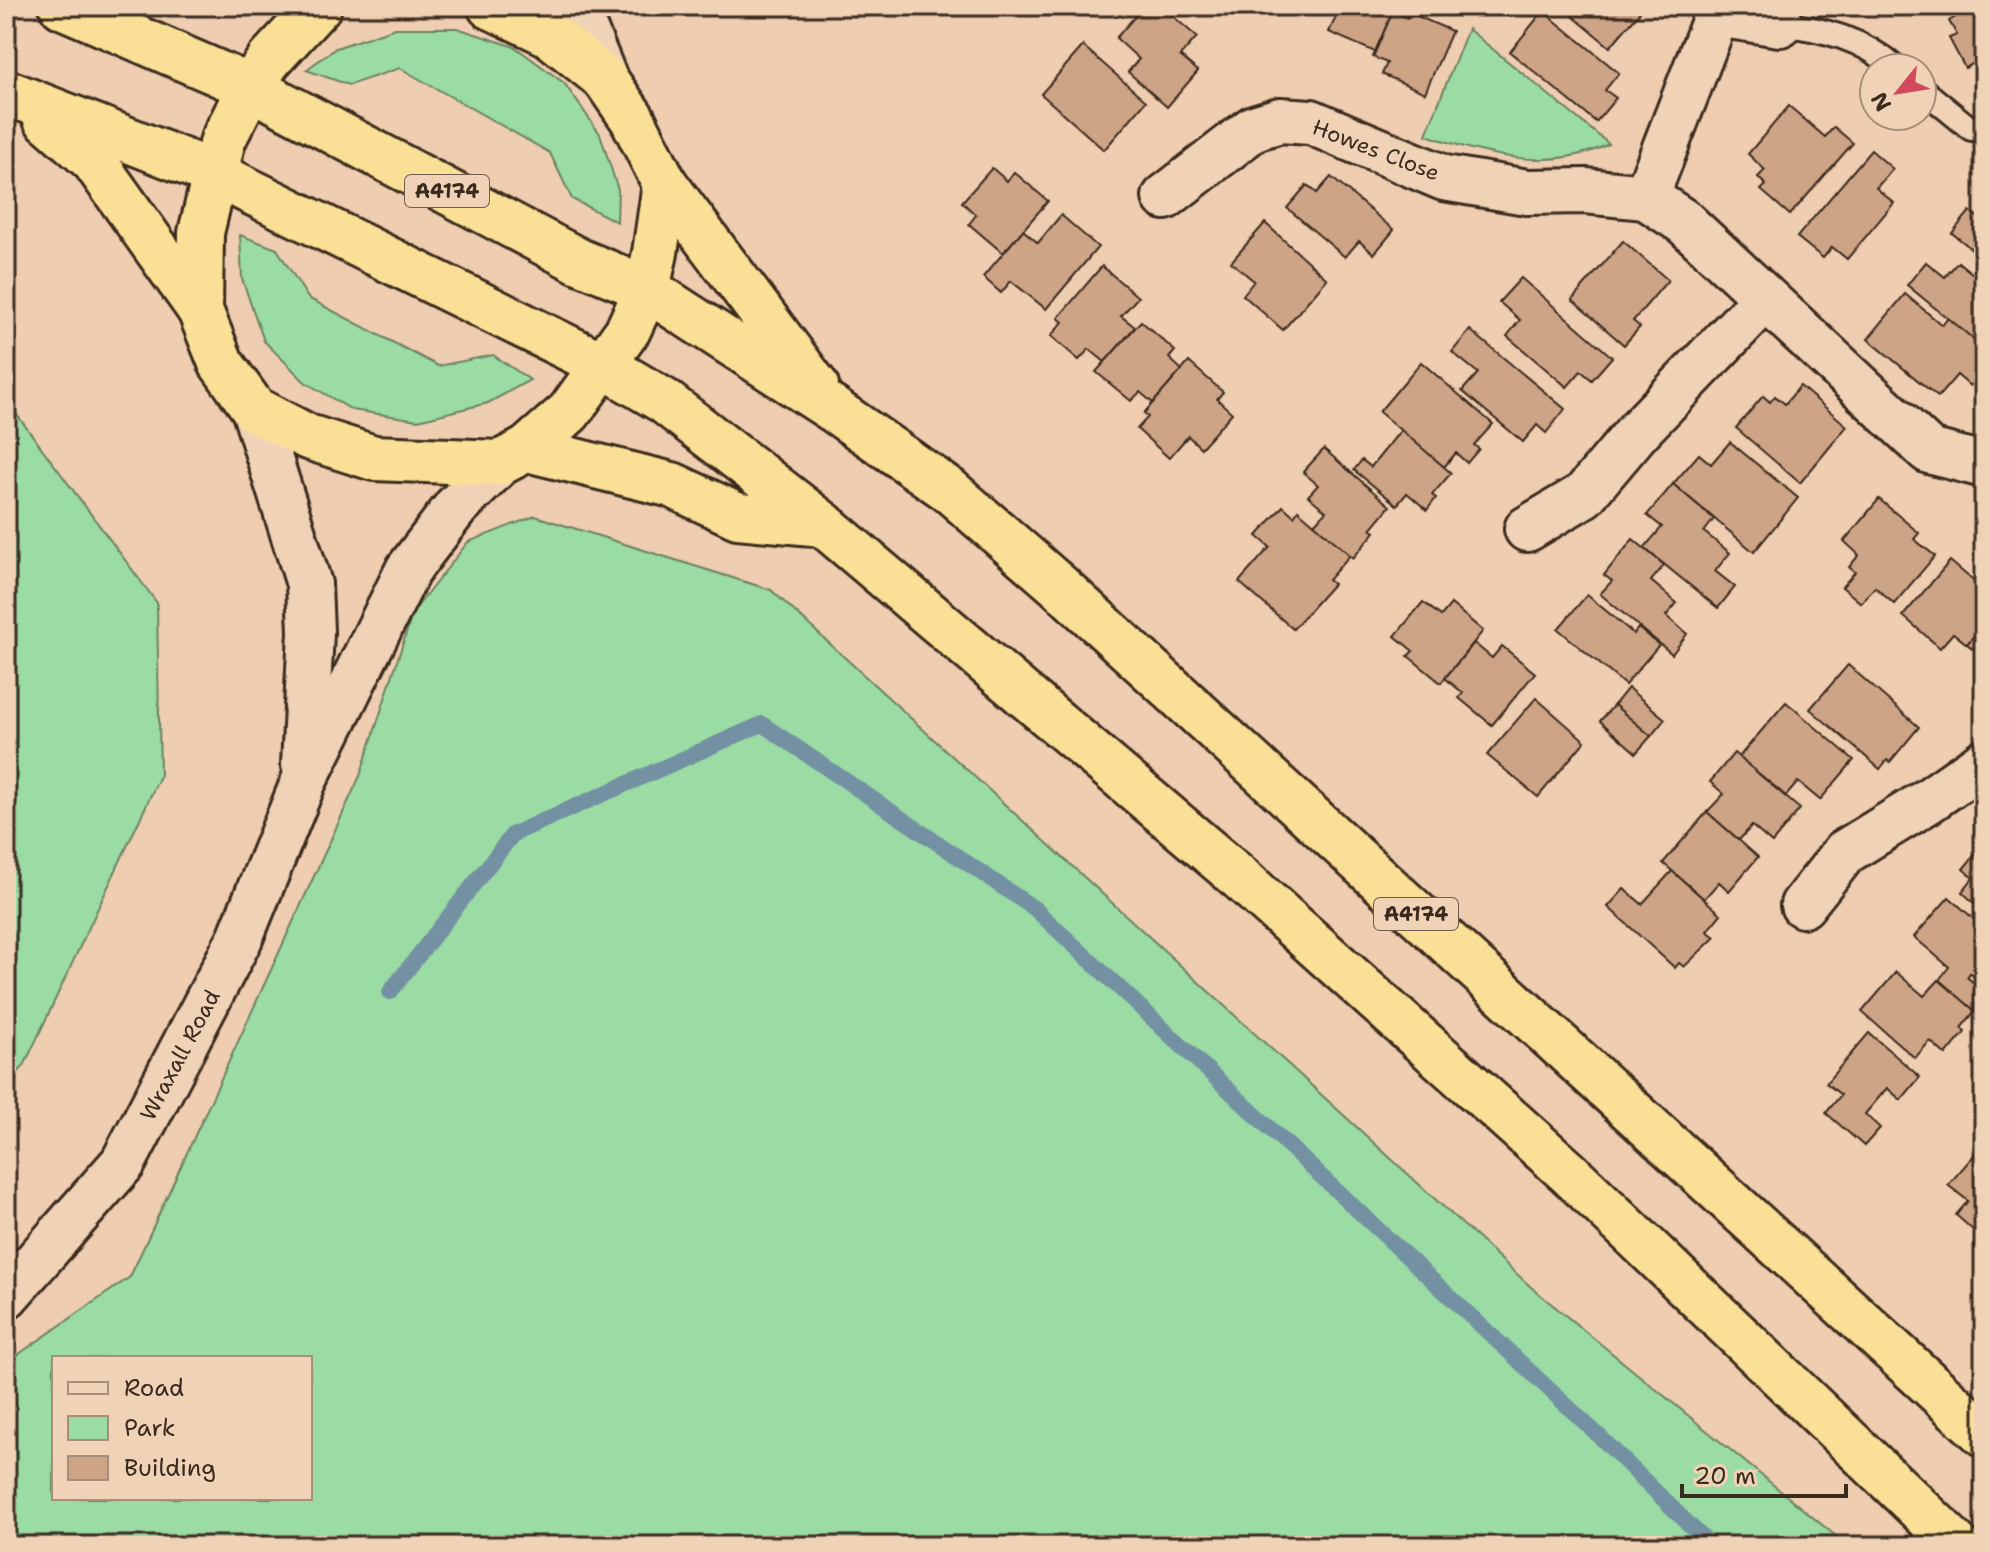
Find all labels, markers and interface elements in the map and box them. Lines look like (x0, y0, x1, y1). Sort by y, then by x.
north arrow (1858, 52, 1938, 132)
text: N (1864, 87, 1898, 117)
street label: Howes Close (1308, 112, 1444, 188)
road number: A4174 (405, 175, 489, 207)
road number: A4174 (1374, 898, 1458, 930)
street label: Wraxall Road (133, 985, 227, 1125)
legend (52, 1356, 312, 1500)
text: Road (124, 1372, 184, 1404)
text: Park (124, 1412, 176, 1444)
scale bar (1682, 1448, 1846, 1498)
text: Building (124, 1452, 216, 1484)
text: 20 m (1694, 1460, 1756, 1492)

